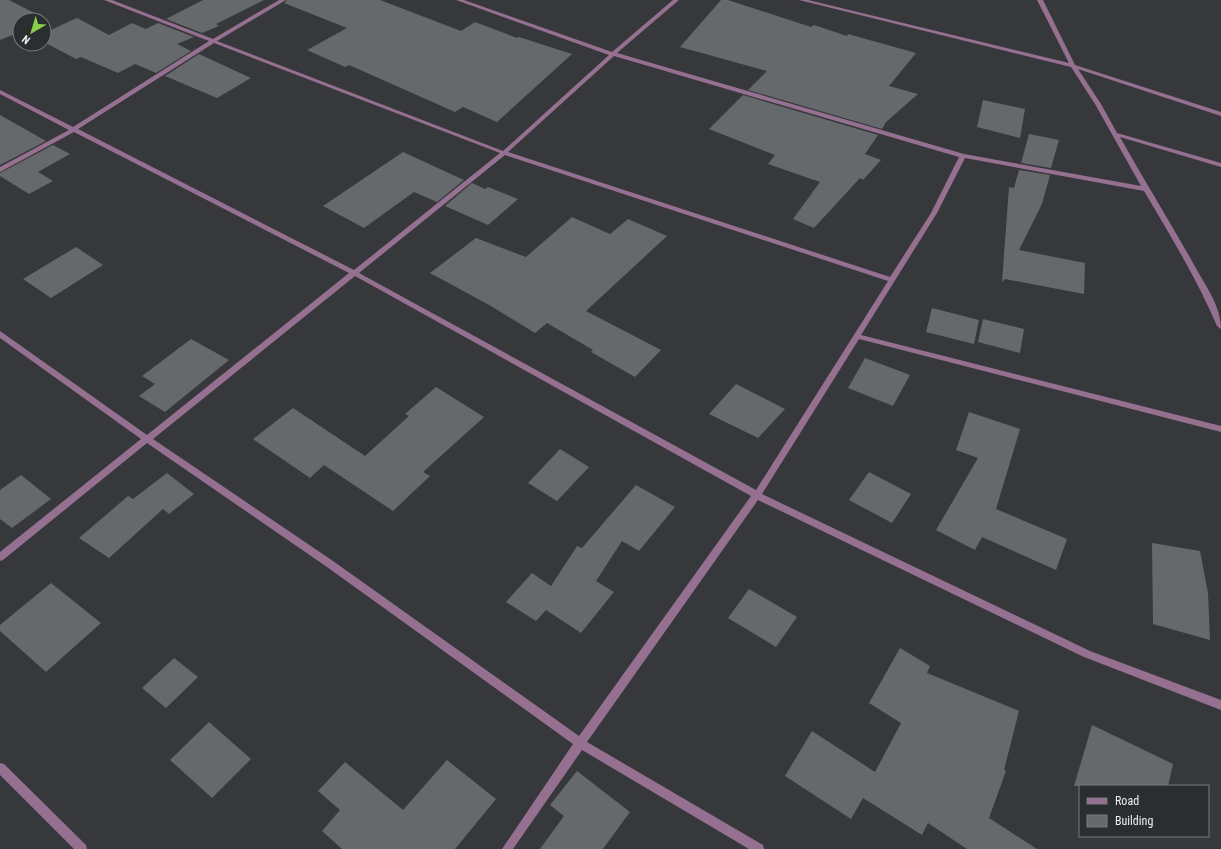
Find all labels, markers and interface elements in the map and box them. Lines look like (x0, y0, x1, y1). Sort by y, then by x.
north arrow (12, 12, 52, 52)
text: N (19, 32, 33, 47)
legend (1079, 785, 1209, 837)
text: Road (1115, 794, 1139, 808)
text: Building (1115, 814, 1153, 828)

